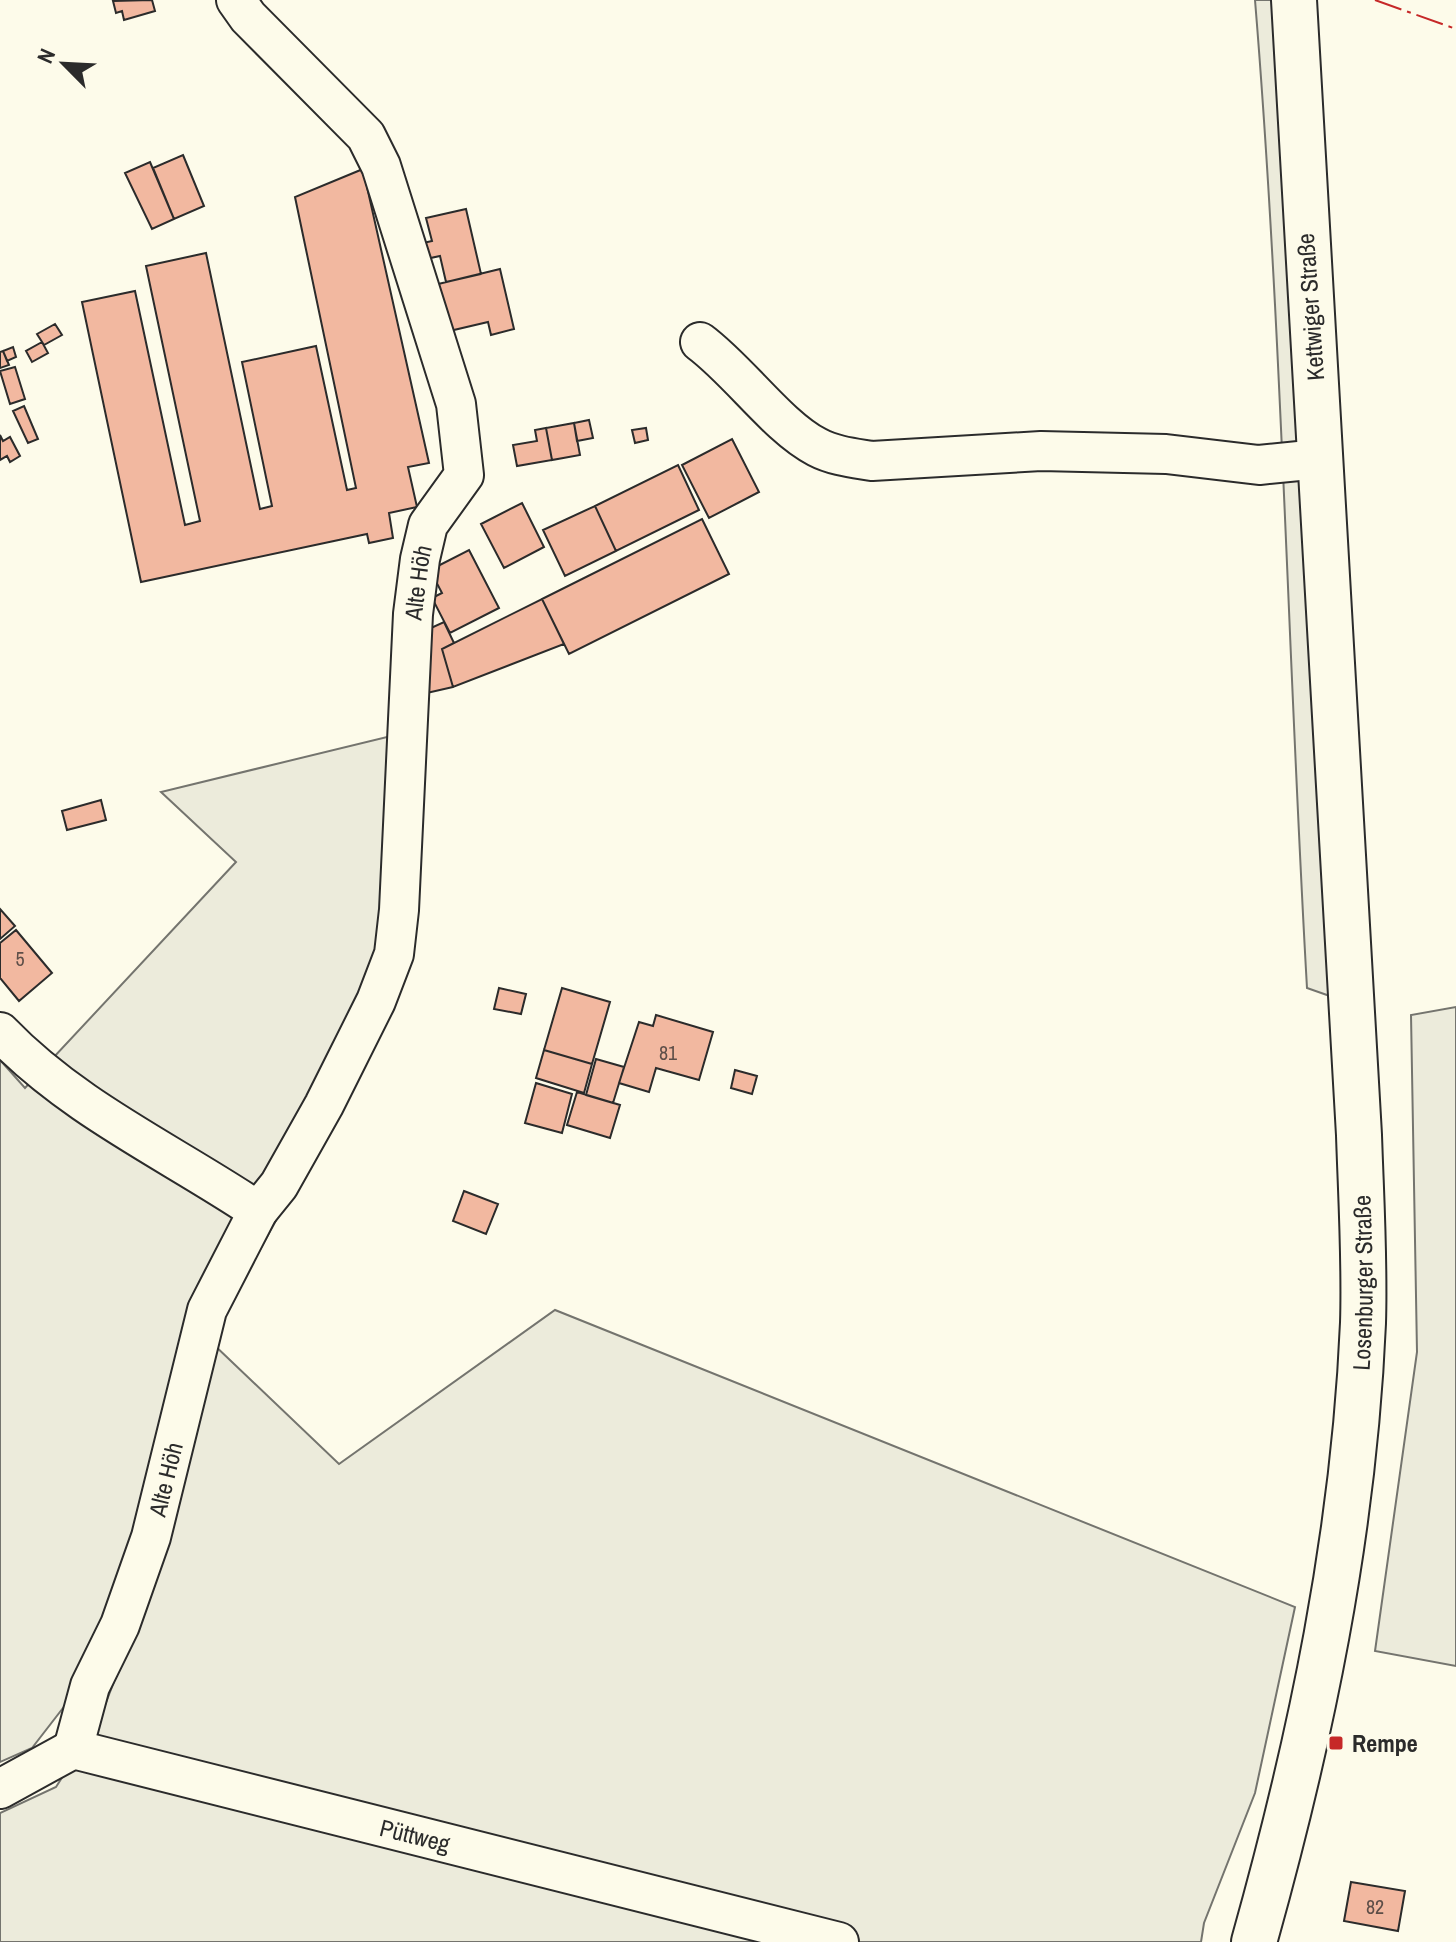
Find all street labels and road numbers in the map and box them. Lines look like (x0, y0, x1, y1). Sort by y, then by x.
street label: Kettwiger Straße (1289, 232, 1331, 382)
street label: Alte Höh (396, 542, 439, 623)
street label: Losenburger Straße (1344, 1195, 1380, 1371)
street label: Alte Höh (140, 1439, 190, 1521)
street label: Püttweg (377, 1811, 454, 1859)

